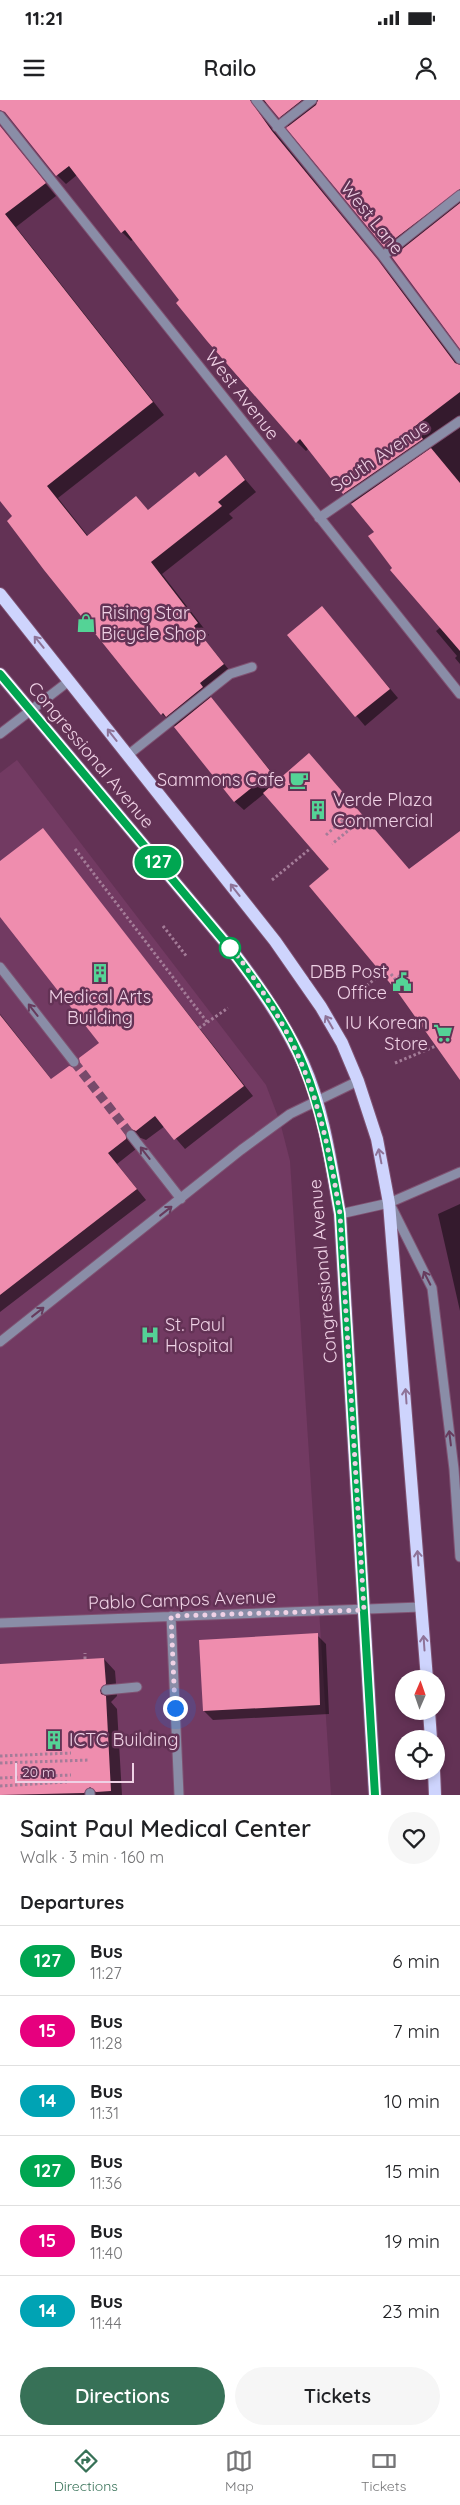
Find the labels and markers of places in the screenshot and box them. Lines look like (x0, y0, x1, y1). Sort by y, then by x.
place label: Rising Star Bicycle Shop (101, 601, 207, 645)
shop icon: Rising Star Bicycle Shop (75, 612, 97, 634)
place label: Sammons Cafe (157, 768, 284, 791)
cafe icon: Sammons Cafe (288, 769, 310, 791)
place label: Verde Plaza Commercial (333, 788, 433, 832)
building icon: Verde Plaza Commercial (307, 799, 329, 821)
unlabelled marker (219, 937, 241, 959)
place label: DBB Post Office (310, 960, 387, 1004)
building icon: Medical Arts Building (89, 962, 111, 984)
public building icon: DBB Post Office (391, 971, 413, 993)
place label: Medical Arts Building (49, 985, 151, 1029)
place label: IU Korean Store (345, 1011, 428, 1055)
supermarket icon: IU Korean Store (432, 1022, 454, 1044)
place label: St. Paul Hospital (165, 1313, 233, 1357)
hospital icon: St. Paul Hospital (139, 1324, 161, 1346)
place label: ICTC Building (69, 1728, 179, 1751)
building icon: ICTC Building (43, 1729, 65, 1751)

